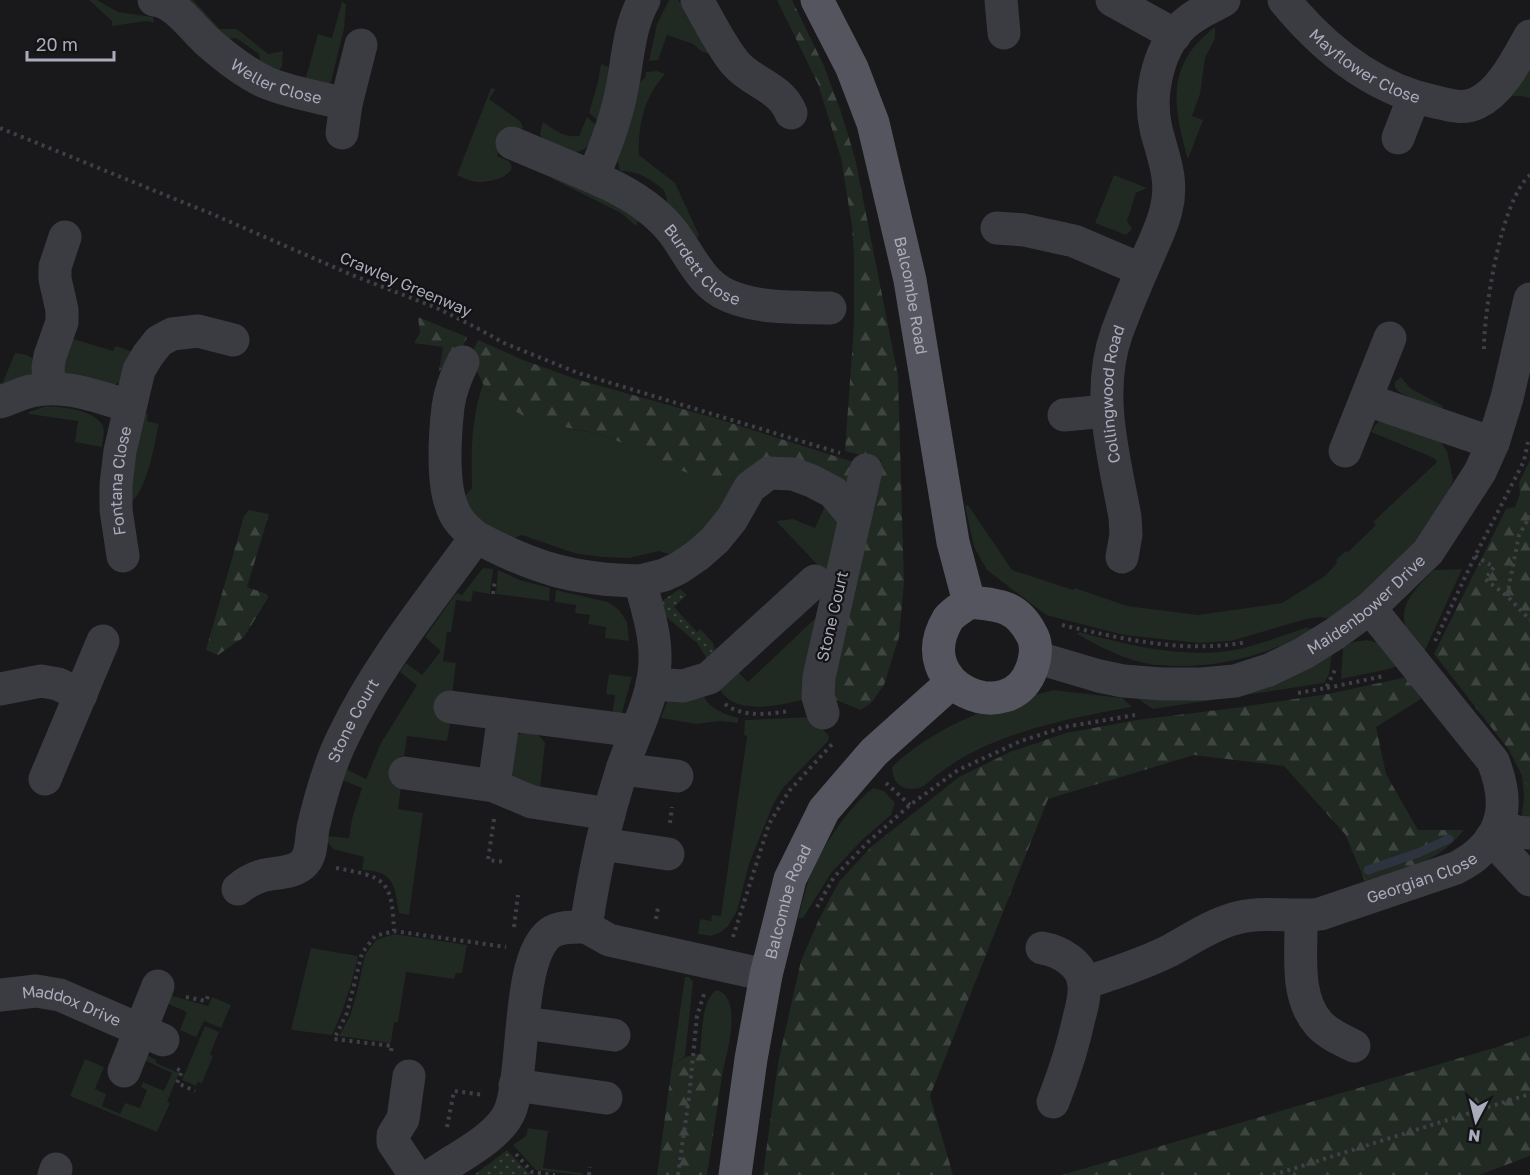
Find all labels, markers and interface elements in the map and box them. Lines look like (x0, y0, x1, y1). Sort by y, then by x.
scale bar (27, 24, 114, 62)
street label: Mayflower Close (1305, 24, 1423, 107)
text: 20 m (36, 33, 78, 55)
street label: Weller Close (227, 54, 324, 108)
street label: Burdett Close (660, 220, 743, 309)
street label: Balcombe Road (890, 234, 932, 356)
street label: Crawley Greenway (337, 247, 475, 321)
street label: Collingwood Road (1097, 322, 1129, 465)
street label: Fontana Close (106, 424, 136, 537)
street label: Maidenbower Drive (1303, 550, 1429, 659)
street label: Stone Court (812, 569, 852, 663)
street label: Stone Court (323, 675, 383, 765)
street label: Balcombe Road (760, 841, 816, 961)
street label: Georgian Close (1364, 848, 1481, 908)
street label: Maddox Drive (21, 981, 124, 1030)
north arrow (1446, 1091, 1506, 1151)
text: N (1467, 1125, 1481, 1147)

